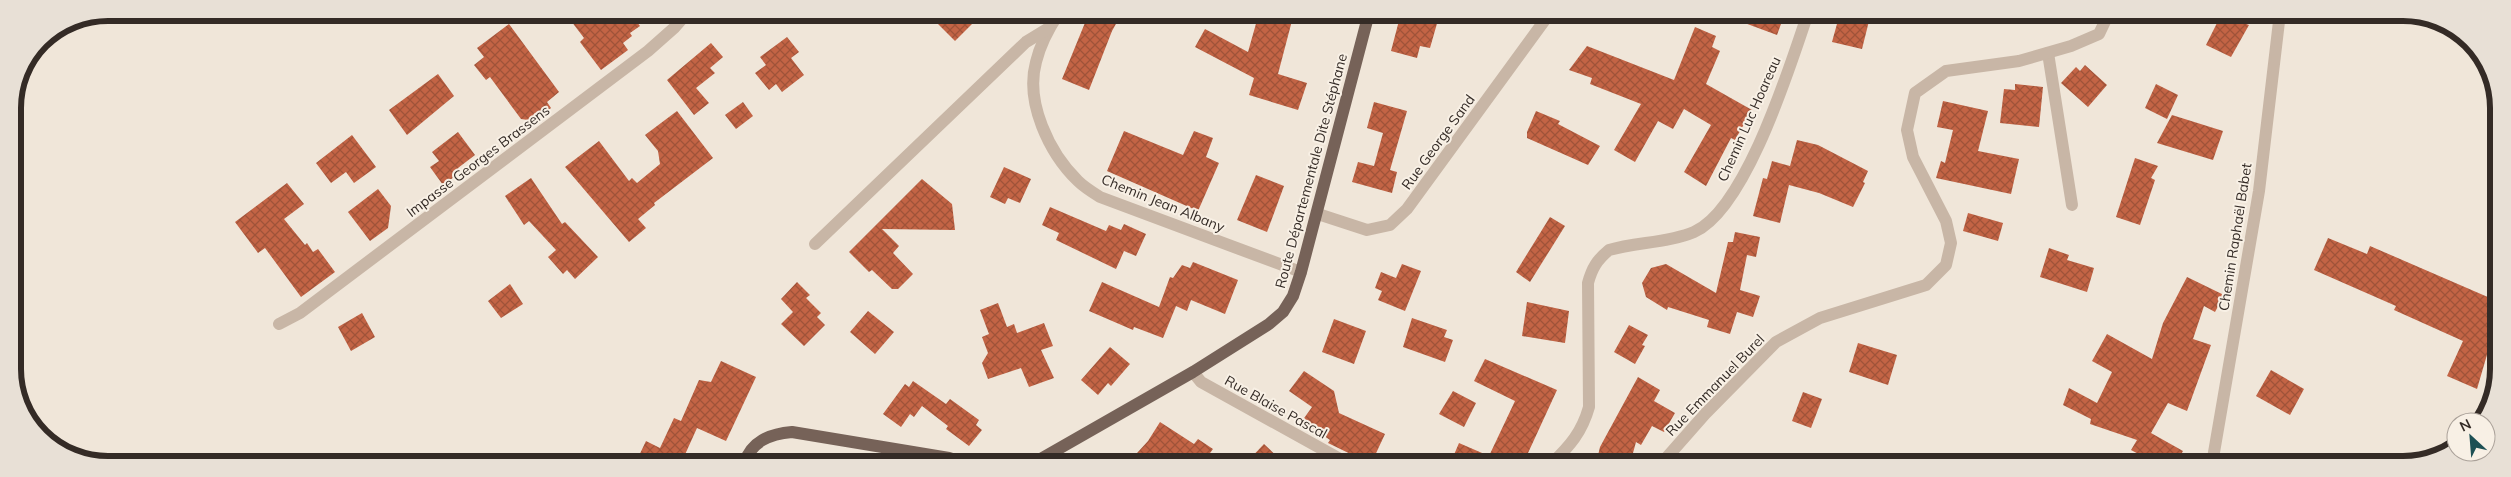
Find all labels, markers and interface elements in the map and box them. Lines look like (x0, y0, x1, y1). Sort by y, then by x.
street label: Route Départementale Dite Stéphane (1271, 52, 1351, 290)
street label: Chemin Luc Hoareau (1713, 54, 1785, 184)
street label: Rue George Sand (1397, 91, 1479, 193)
street label: Impasse Georges Brassens (403, 101, 553, 221)
street label: Chemin Raphaël Babet (2214, 162, 2256, 312)
street label: Chemin Jean Albany (1099, 170, 1228, 236)
street label: Rue Emmanuel Burel (1662, 330, 1768, 440)
street label: Rue Blaise Pascal (1222, 371, 1330, 443)
north arrow (2446, 412, 2496, 462)
text: N (2457, 415, 2474, 436)

